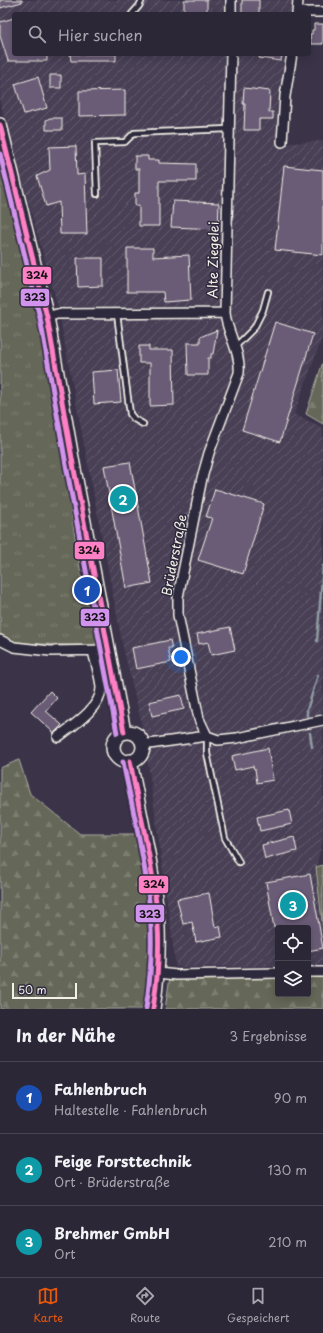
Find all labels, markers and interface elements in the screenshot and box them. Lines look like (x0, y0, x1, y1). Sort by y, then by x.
search box (12, 12, 311, 56)
icon: search (26, 23, 48, 45)
text: Hier suchen (58, 23, 143, 46)
street label: Alte Ziegelei (202, 221, 223, 299)
line badge: 324 (22, 266, 52, 285)
text: 324 (26, 266, 48, 283)
line badge: 323 (20, 288, 50, 307)
text: 323 (24, 288, 47, 305)
pin: 2 (110, 484, 136, 514)
street label: Brüderstraße (156, 513, 191, 597)
line badge: 324 (74, 541, 105, 560)
text: 324 (78, 541, 100, 558)
pin: 1 (74, 575, 100, 605)
line badge: 323 (80, 608, 110, 627)
text: 323 (84, 608, 107, 625)
your location (171, 647, 191, 667)
line badge: 324 (138, 875, 169, 894)
text: 324 (143, 875, 165, 892)
pin: 3 (280, 890, 306, 920)
line badge: 323 (135, 904, 165, 923)
text: 323 (139, 905, 162, 922)
map controls (275, 925, 311, 997)
button: locate (275, 925, 311, 961)
button: layers (275, 961, 311, 997)
scale bar (12, 981, 77, 1000)
text: 50 m (18, 981, 47, 998)
text: In der Nähe (16, 1022, 115, 1048)
text: 3 Ergebnisse (230, 1026, 307, 1045)
text: Fahlenbruch (54, 1077, 147, 1100)
text: 1 (26, 1088, 32, 1107)
text: 90 m (274, 1088, 307, 1107)
text: Haltestelle · Fahlenbruch (54, 1100, 207, 1119)
text: Feige Forsttechnik (54, 1149, 192, 1172)
text: 2 (24, 1160, 34, 1179)
text: 130 m (268, 1160, 307, 1179)
text: Ort · Brüderstraße (54, 1172, 170, 1191)
text: Brehmer GmbH (54, 1221, 170, 1244)
text: 3 (25, 1232, 33, 1251)
text: 210 m (268, 1232, 307, 1251)
text: Ort (54, 1244, 76, 1263)
tab: Karte (33, 1285, 63, 1326)
tab: Route (130, 1285, 160, 1326)
tab: Gespeichert (227, 1285, 290, 1326)

